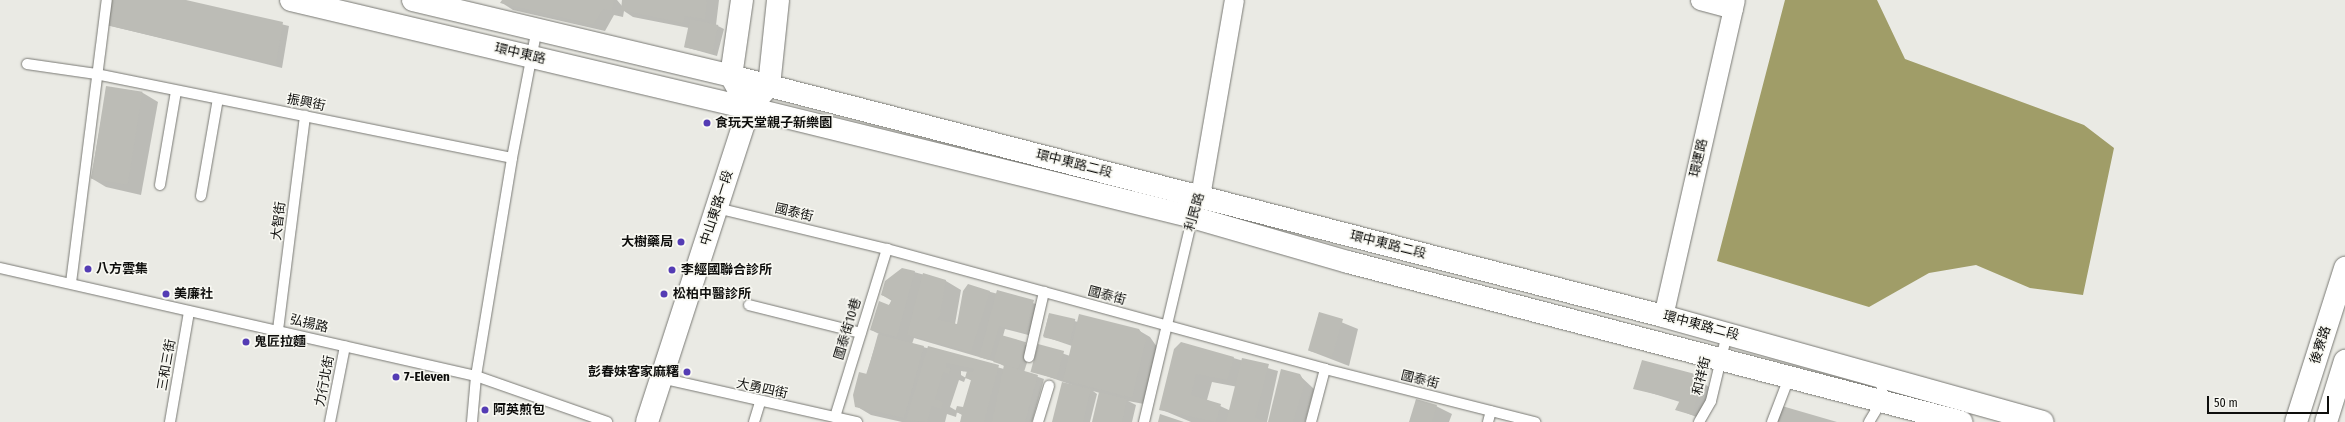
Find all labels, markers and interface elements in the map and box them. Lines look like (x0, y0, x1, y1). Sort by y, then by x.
street label: 環中東路 (493, 41, 547, 67)
street label: 振興街 (285, 92, 327, 114)
place label: 食玩天堂親子新樂園 (715, 115, 832, 131)
marker: 食玩天堂親子新樂園 (702, 118, 712, 128)
street label: 環運路 (1687, 137, 1711, 179)
street label: 環中東路二段 (1034, 147, 1114, 181)
street label: 中山東路一段 (698, 168, 736, 248)
street label: 利民路 (1182, 191, 1208, 233)
street label: 大智街 (269, 201, 289, 241)
street label: 國泰街 (773, 201, 815, 225)
street label: 環中東路二段 (1348, 228, 1428, 262)
place label: 大樹藥局 (621, 234, 673, 250)
marker: 大樹藥局 (676, 237, 686, 247)
place label: 八方雲集 (96, 261, 148, 277)
place label: 李經國聯合診所 (681, 262, 772, 278)
marker: 八方雲集 (83, 264, 93, 274)
marker: 李經國聯合診所 (666, 264, 678, 276)
street label: 國泰街 (1086, 283, 1128, 309)
place label: 美廉社 (174, 286, 213, 302)
place label: 松柏中醫診所 (673, 286, 751, 302)
marker: 松柏中醫診所 (658, 288, 670, 300)
marker: 美廉社 (161, 289, 171, 299)
street label: 國泰街10巷 (831, 296, 865, 362)
street label: 環中東路二段 (1661, 308, 1741, 344)
street label: 弘揚路 (288, 312, 330, 336)
street label: 後寮路 (2308, 324, 2334, 366)
place label: 鬼匠拉麵 (254, 334, 306, 350)
marker: 鬼匠拉麵 (241, 337, 251, 347)
street label: 三和三街 (155, 338, 179, 392)
street label: 力行北街 (312, 354, 338, 408)
street label: 和祥街 (1690, 355, 1714, 397)
place label: 彭春妹客家麻糬 (588, 364, 679, 380)
marker: 彭春妹客家麻糬 (682, 367, 692, 377)
street label: 國泰街 (1399, 368, 1441, 392)
place label: 7-Eleven (404, 369, 450, 385)
marker: 7-Eleven (391, 372, 401, 382)
street label: 大勇四街 (735, 376, 789, 402)
scale bar (2209, 388, 2331, 414)
text: 50 m (2214, 396, 2238, 410)
place label: 阿英煎包 (493, 402, 545, 418)
marker: 阿英煎包 (480, 405, 490, 415)

